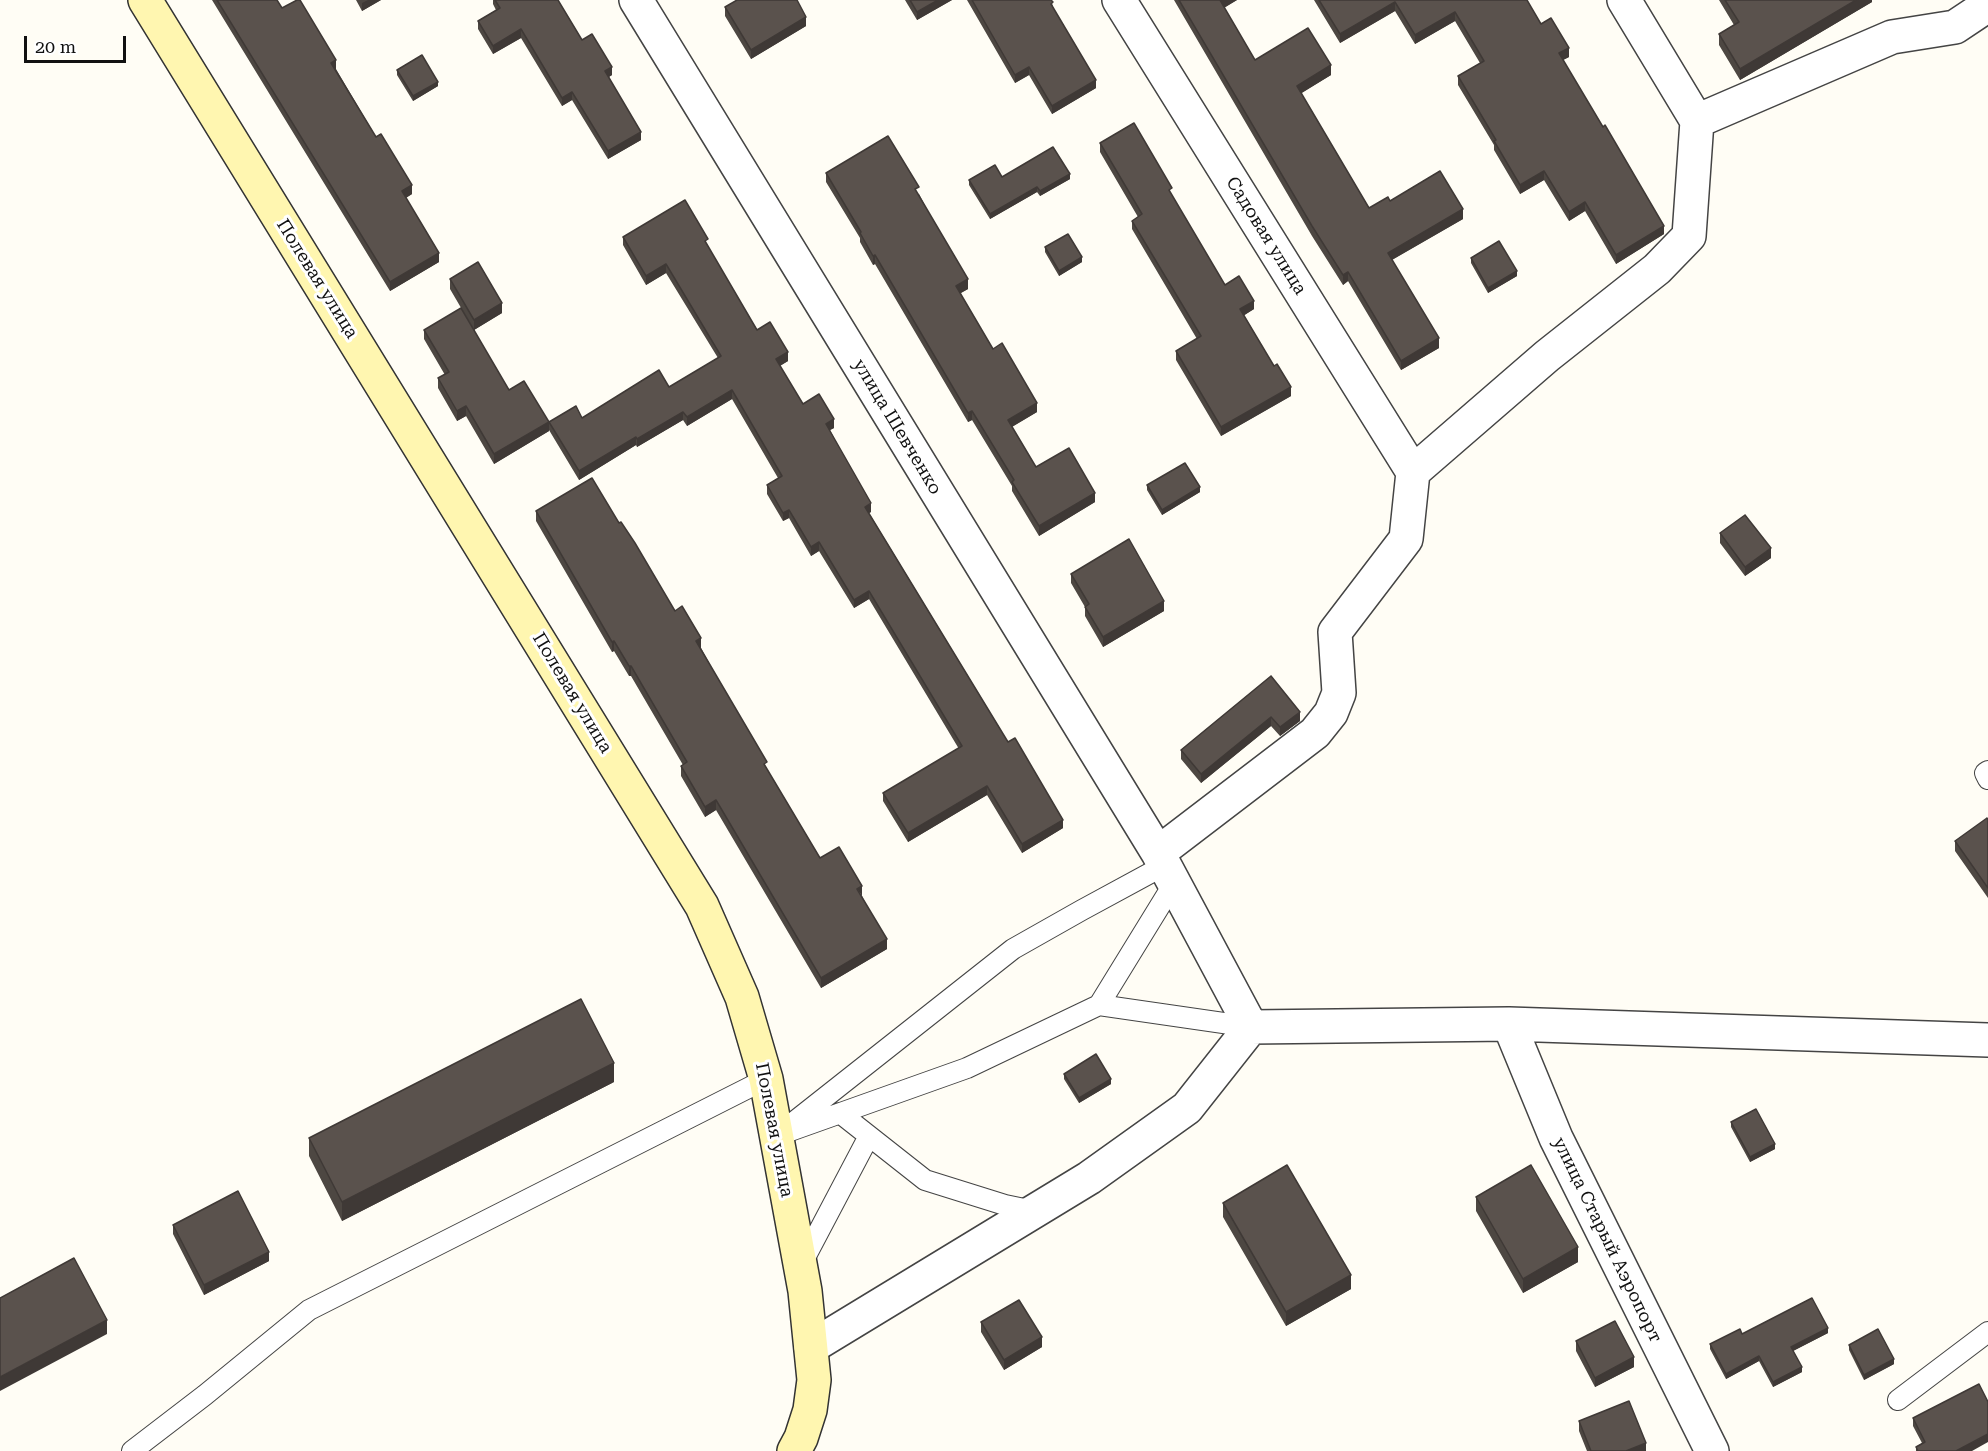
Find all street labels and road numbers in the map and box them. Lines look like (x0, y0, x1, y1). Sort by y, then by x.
street label: Садовая улица (1221, 173, 1311, 299)
street label: Полевая улица (272, 215, 362, 343)
street label: улица Шевченко (848, 355, 946, 499)
street label: Полевая улица (528, 629, 616, 757)
street label: Полевая улица (750, 1061, 798, 1199)
street label: улица Старый Аэропорт (1548, 1134, 1666, 1346)

